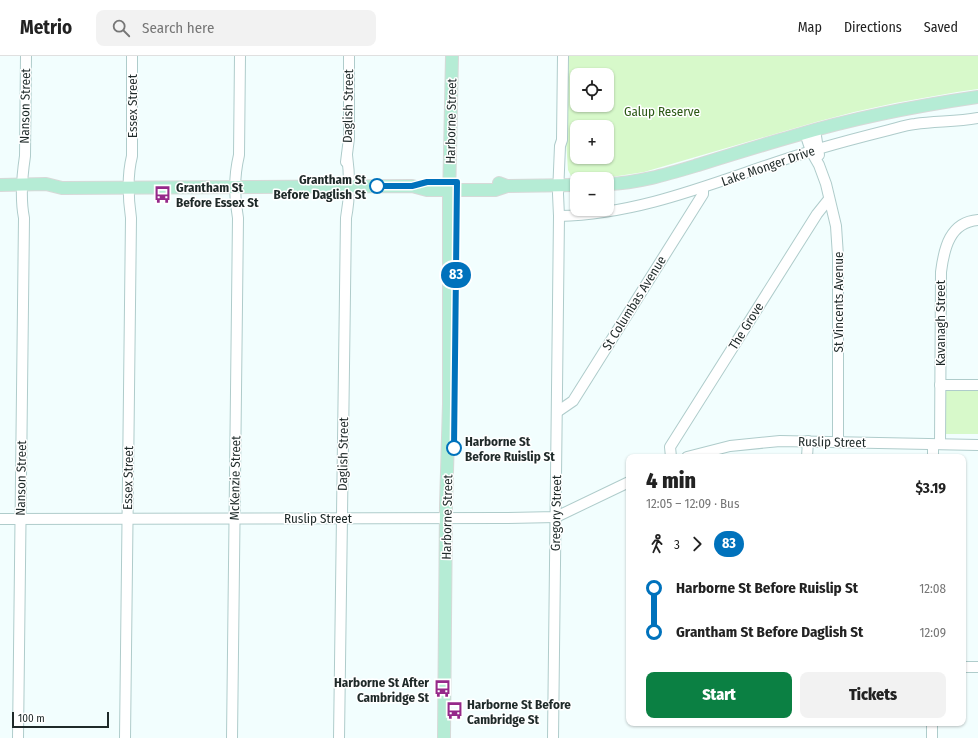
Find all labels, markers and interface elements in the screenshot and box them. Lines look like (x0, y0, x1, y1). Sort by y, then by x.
search box (96, 10, 376, 46)
text: Metrio (20, 16, 72, 39)
icon: search (110, 17, 132, 39)
text: Search here (142, 19, 214, 37)
text: Map (798, 19, 822, 36)
text: Directions (844, 19, 902, 36)
text: Saved (924, 19, 958, 36)
street label: Nanson Street (17, 67, 33, 144)
street label: Daglish Street (340, 68, 356, 143)
map controls (570, 68, 614, 216)
button: locate (570, 68, 614, 112)
street label: Essex Street (125, 73, 140, 138)
street label: Harborne Street (443, 77, 459, 164)
park label: Galup Reserve (624, 104, 700, 119)
button: + (570, 120, 614, 164)
street label: Lake Monger Drive (719, 143, 817, 189)
place label: Grantham St Before Daglish St (274, 172, 366, 202)
button: − (570, 172, 614, 216)
marker: Grantham St Before Daglish St (369, 178, 385, 194)
place label: Grantham St Before Essex St (176, 180, 259, 210)
bus stop icon: Grantham St Before Essex St (153, 184, 173, 204)
street label: St Vincents Avenue (831, 251, 846, 353)
street label: St Columbas Avenue (599, 253, 669, 353)
line badge: 83 (438, 262, 474, 288)
text: 83 (449, 266, 463, 283)
street label: Kavanagh Street (933, 279, 948, 366)
street label: The Grove (726, 300, 766, 352)
street label: Daglish Street (335, 416, 351, 491)
place label: Harborne St Before Ruislip St (465, 434, 555, 464)
street label: Ruslip Street (798, 434, 867, 450)
street label: McKenzie Street (227, 435, 243, 520)
street label: Nanson Street (13, 439, 29, 516)
marker: Harborne St Before Ruislip St (446, 440, 462, 456)
street label: Essex Street (120, 445, 136, 510)
text: 4 min (646, 467, 696, 494)
street label: Harborne Street (439, 473, 455, 560)
street label: Gregory Street (548, 474, 564, 551)
text: $3.19 (915, 479, 946, 497)
text: 12:05 – 12:09 · Bus (646, 496, 739, 511)
street label: Ruslip Street (284, 511, 353, 526)
icon: walk (646, 533, 668, 555)
icon: forward (686, 533, 708, 555)
text: 83 (722, 535, 736, 552)
text: 3 (674, 537, 680, 552)
text: Harborne St Before Ruislip St (676, 579, 858, 597)
text: 12:08 (919, 581, 946, 596)
text: Grantham St Before Daglish St (676, 623, 863, 641)
text: 12:09 (919, 625, 946, 640)
button: Start (646, 672, 792, 718)
button: Tickets (800, 672, 946, 718)
place label: Harborne St After Cambridge St (334, 675, 429, 705)
bus stop icon: Harborne St After Cambridge St (432, 679, 452, 699)
place label: Harborne St Before Cambridge St (467, 697, 571, 727)
bus stop icon: Harborne St Before Cambridge St (444, 701, 464, 721)
scale bar (12, 710, 109, 729)
text: 100 m (18, 712, 45, 725)

